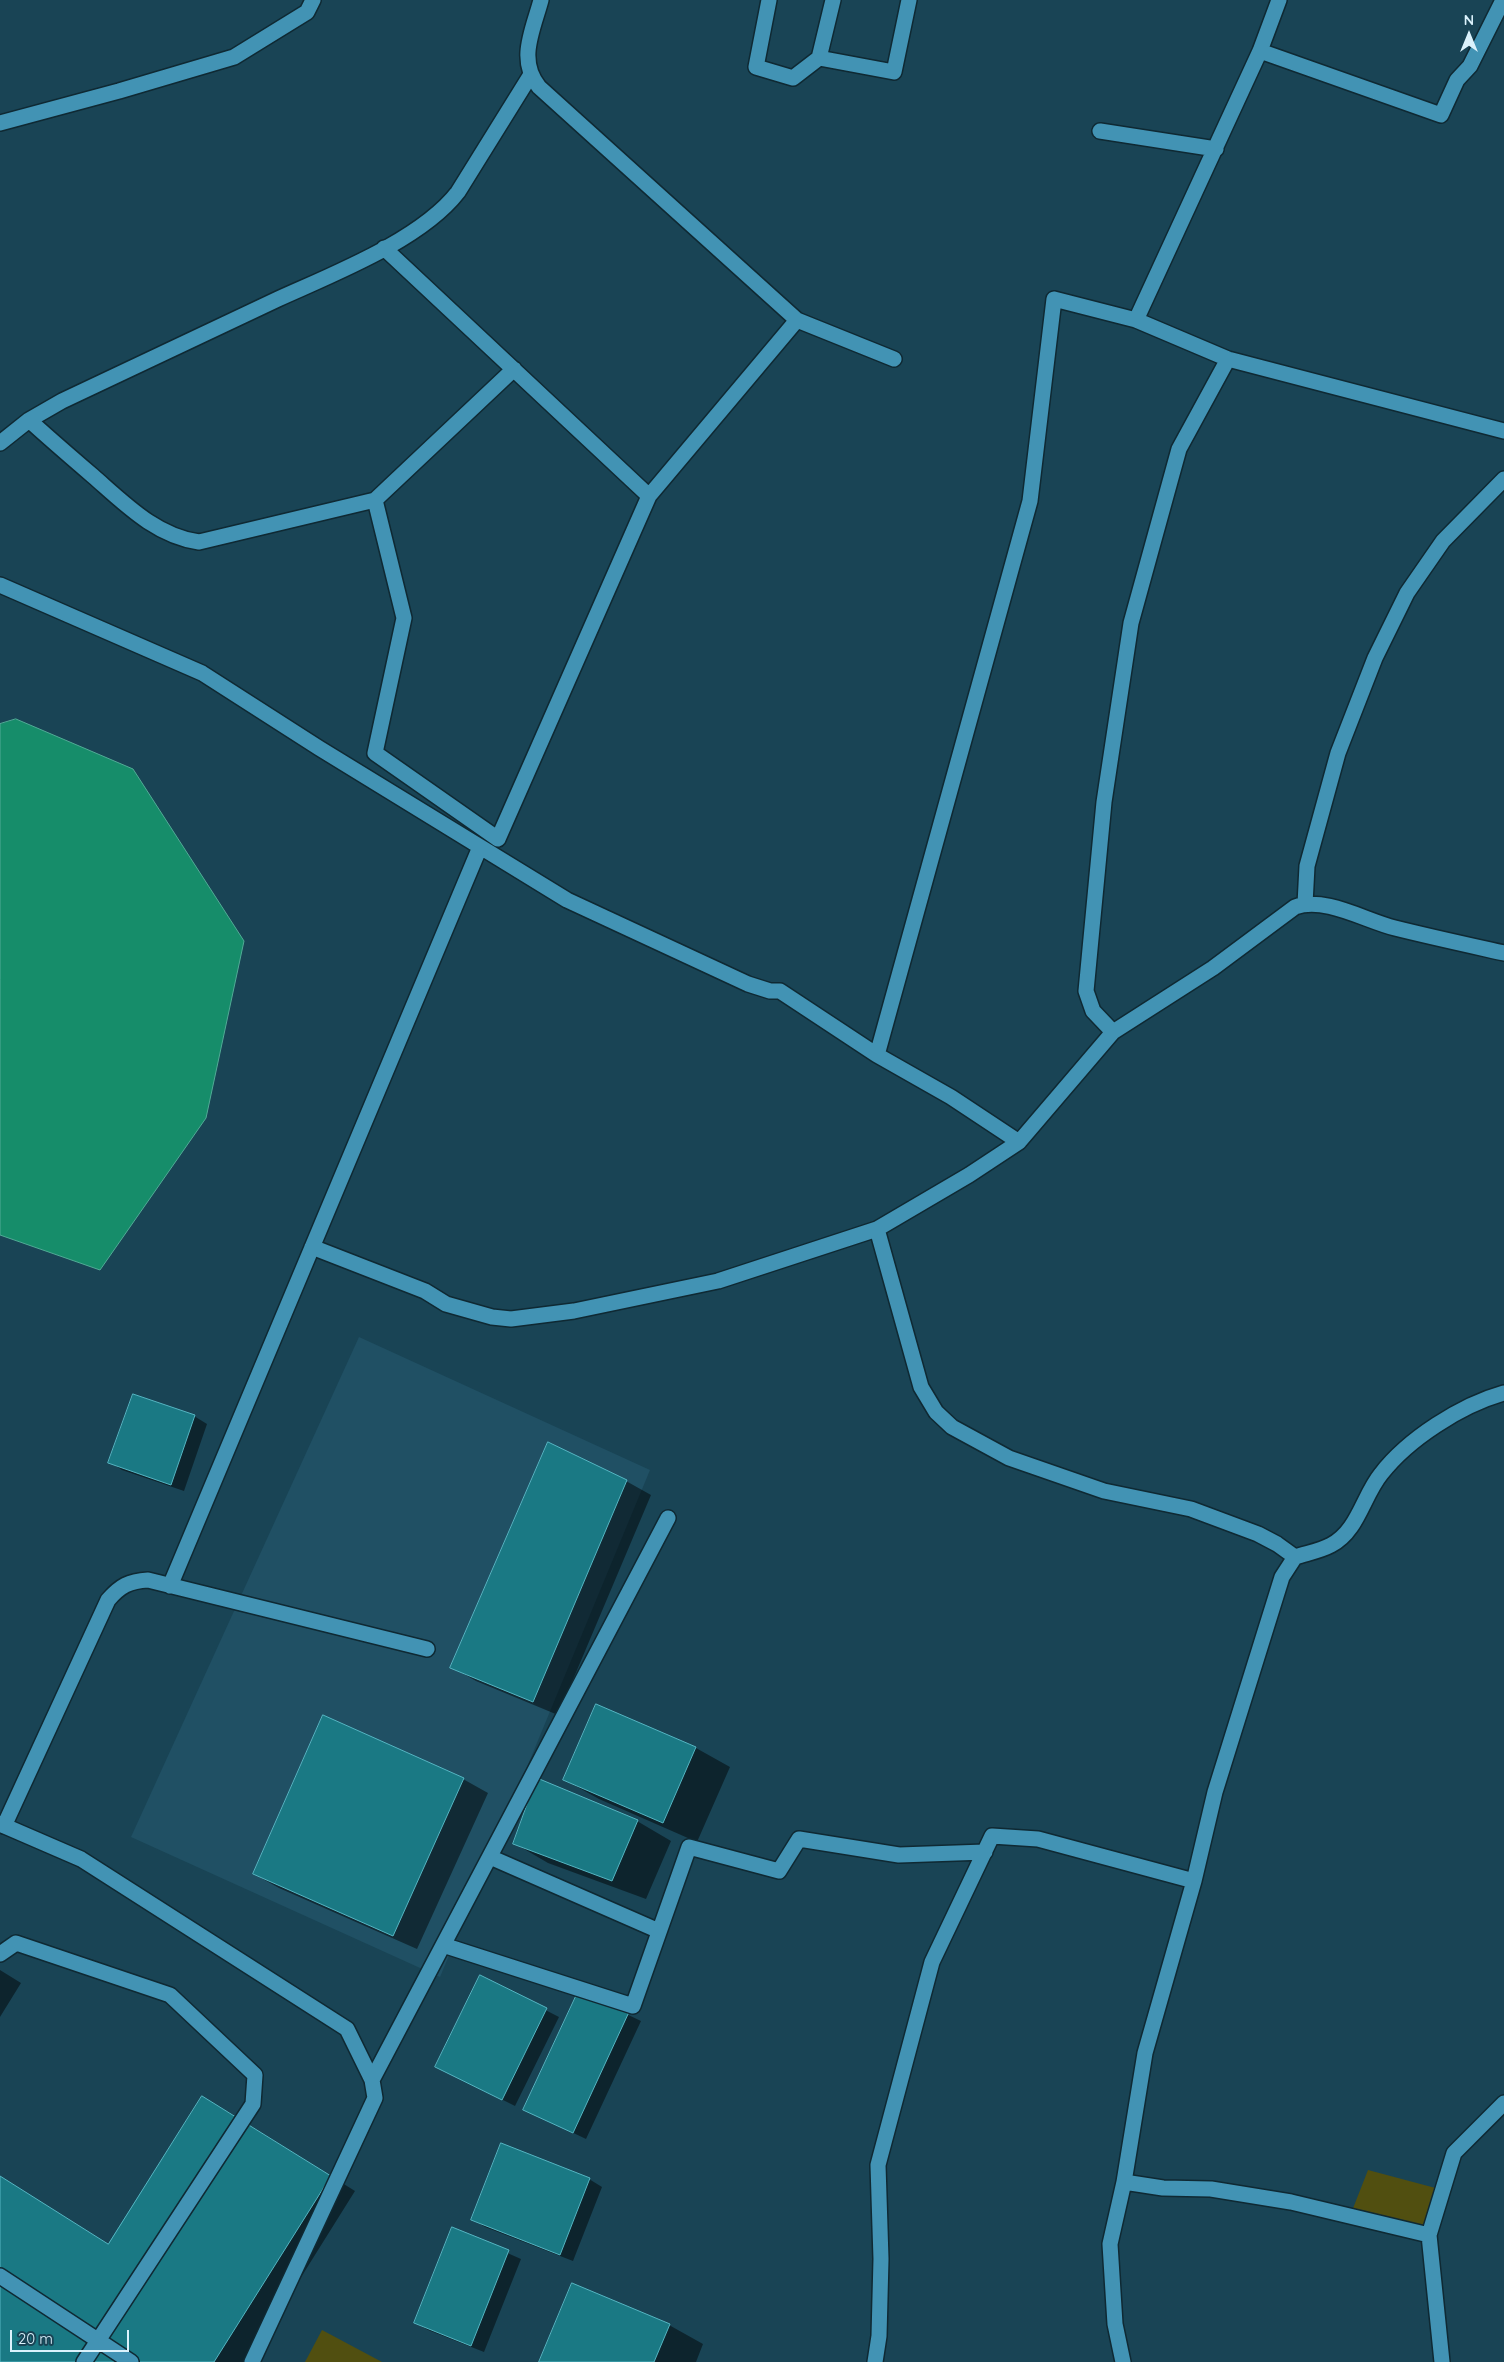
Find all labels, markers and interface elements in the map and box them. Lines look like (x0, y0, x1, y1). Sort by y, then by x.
north arrow (1444, 10, 1494, 60)
text: N (1464, 11, 1474, 29)
scale bar (12, 2320, 131, 2352)
text: 20 m (18, 2329, 53, 2348)

